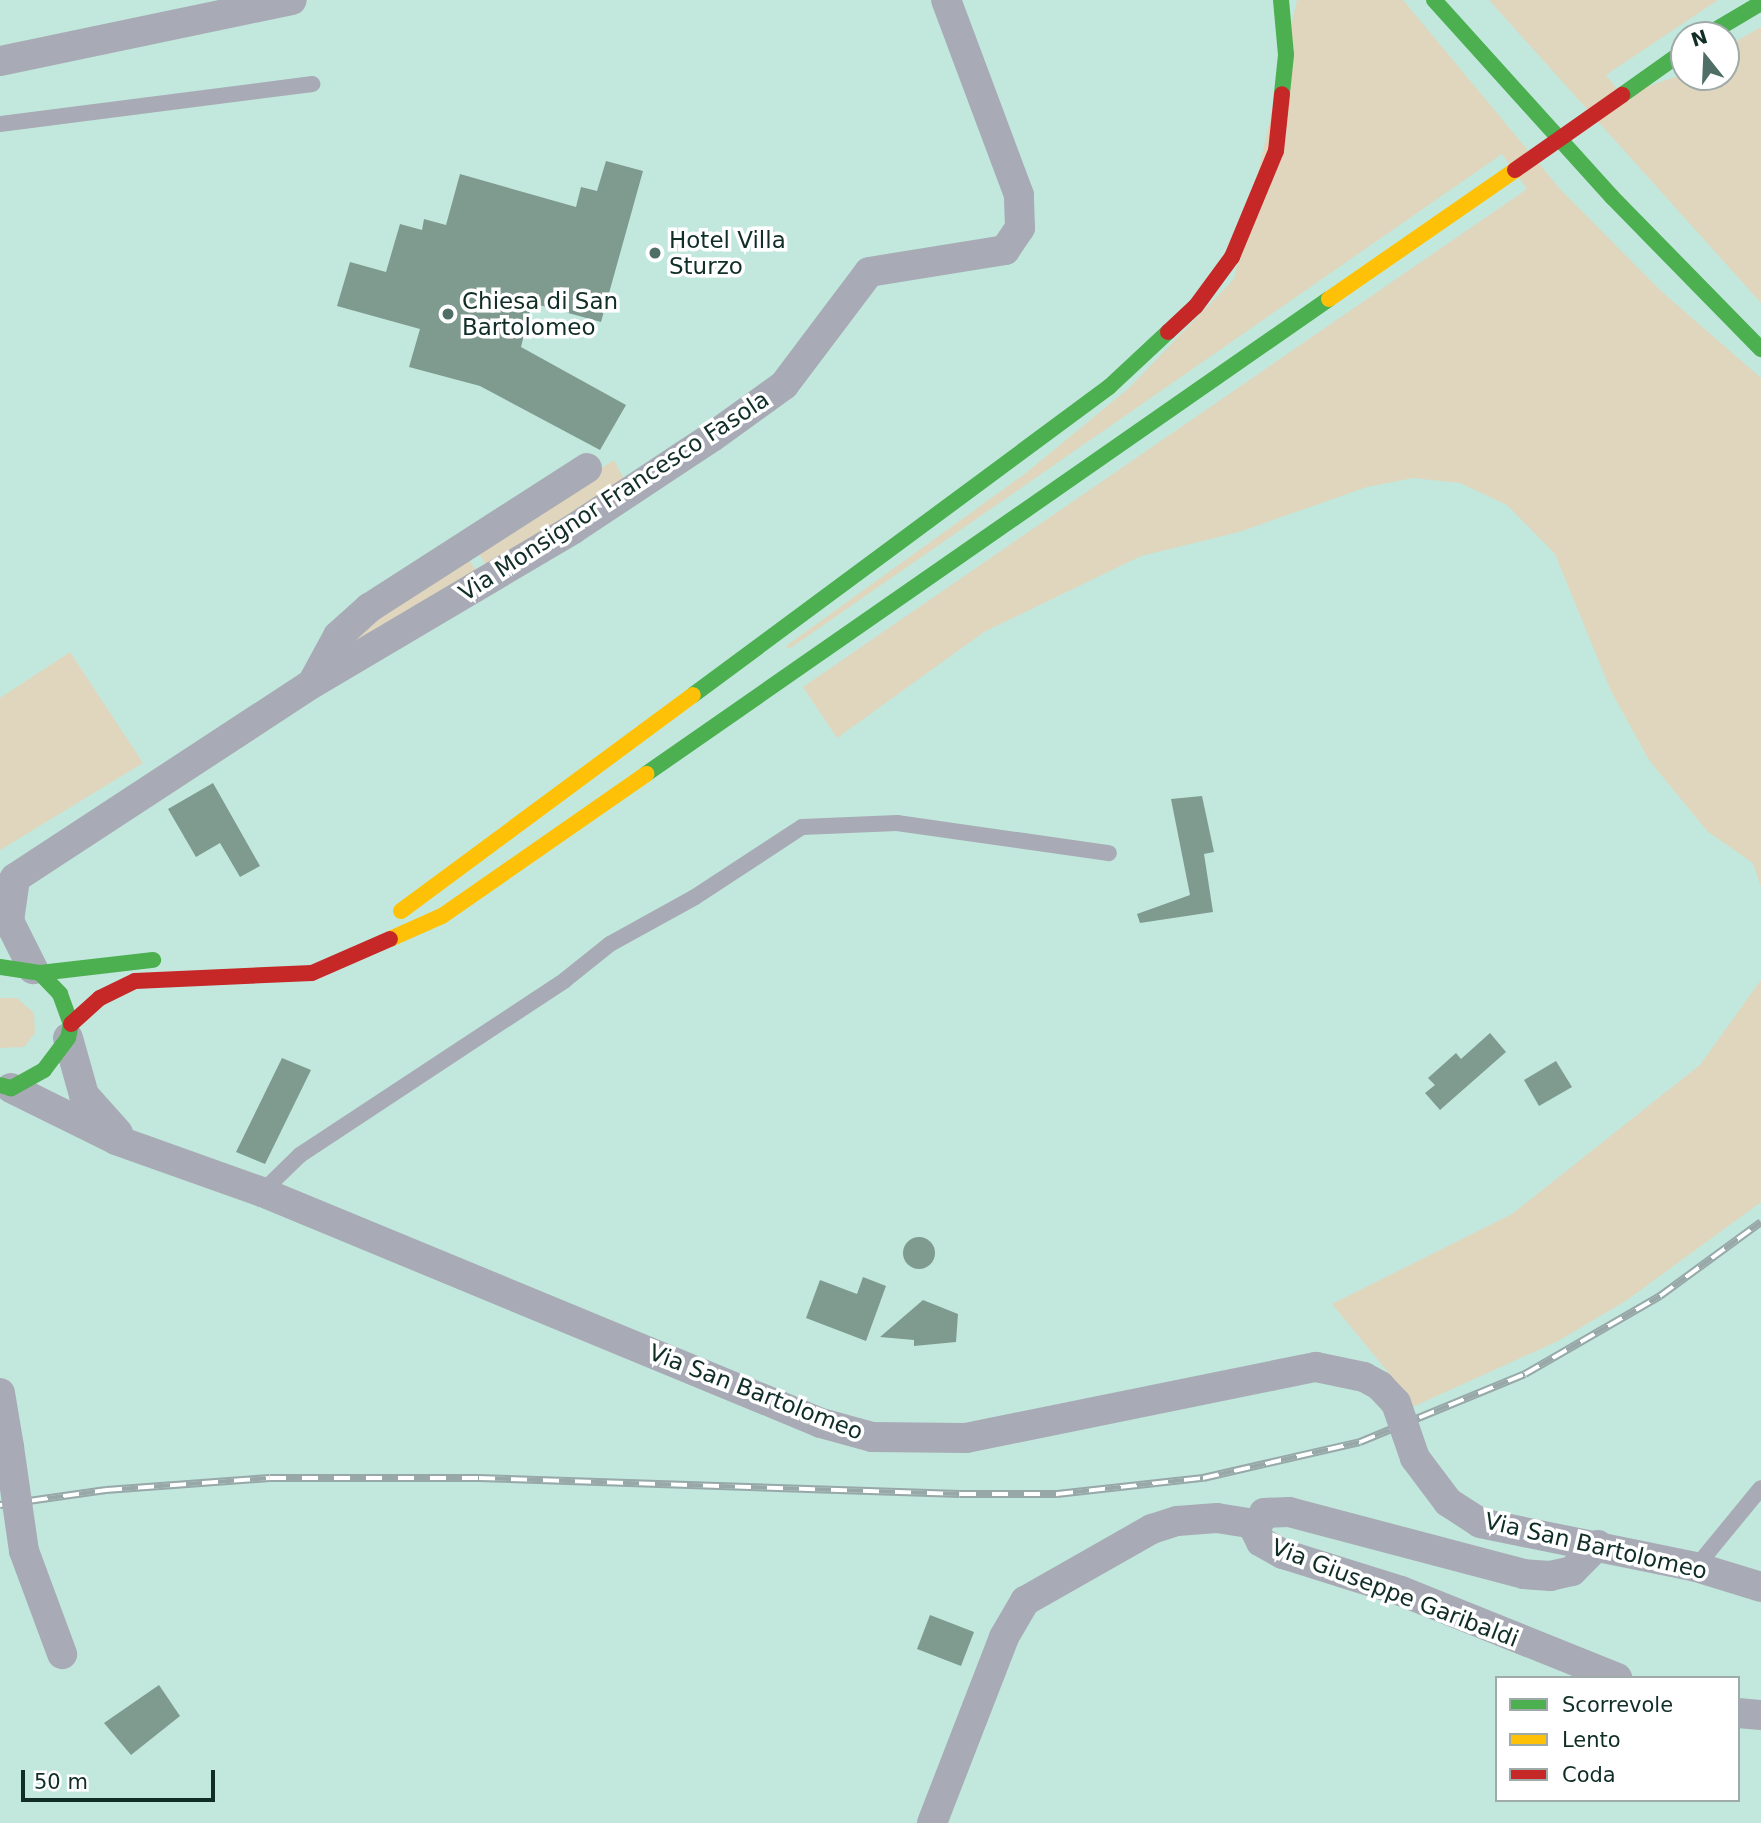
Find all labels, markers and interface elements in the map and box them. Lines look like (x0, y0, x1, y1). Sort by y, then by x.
north arrow (1670, 21, 1740, 91)
text: N (1688, 25, 1710, 51)
place label: Hotel Villa Sturzo (669, 226, 786, 280)
marker: Hotel Villa Sturzo (647, 245, 663, 261)
place label: Chiesa di San Bartolomeo (462, 287, 618, 341)
marker: Chiesa di San Bartolomeo (440, 306, 456, 322)
street label: Via Monsignor Francesco Fasola (454, 385, 774, 607)
street label: Via San Bartolomeo (645, 1338, 867, 1446)
street label: Via San Bartolomeo (1482, 1507, 1710, 1585)
street label: Via Giuseppe Garibaldi (1268, 1533, 1522, 1653)
legend (1495, 1676, 1740, 1802)
text: Scorrevole (1562, 1693, 1673, 1717)
text: Lento (1562, 1728, 1621, 1752)
scale bar (24, 1756, 219, 1800)
text: Coda (1562, 1763, 1616, 1787)
text: 50 m (34, 1770, 88, 1794)

